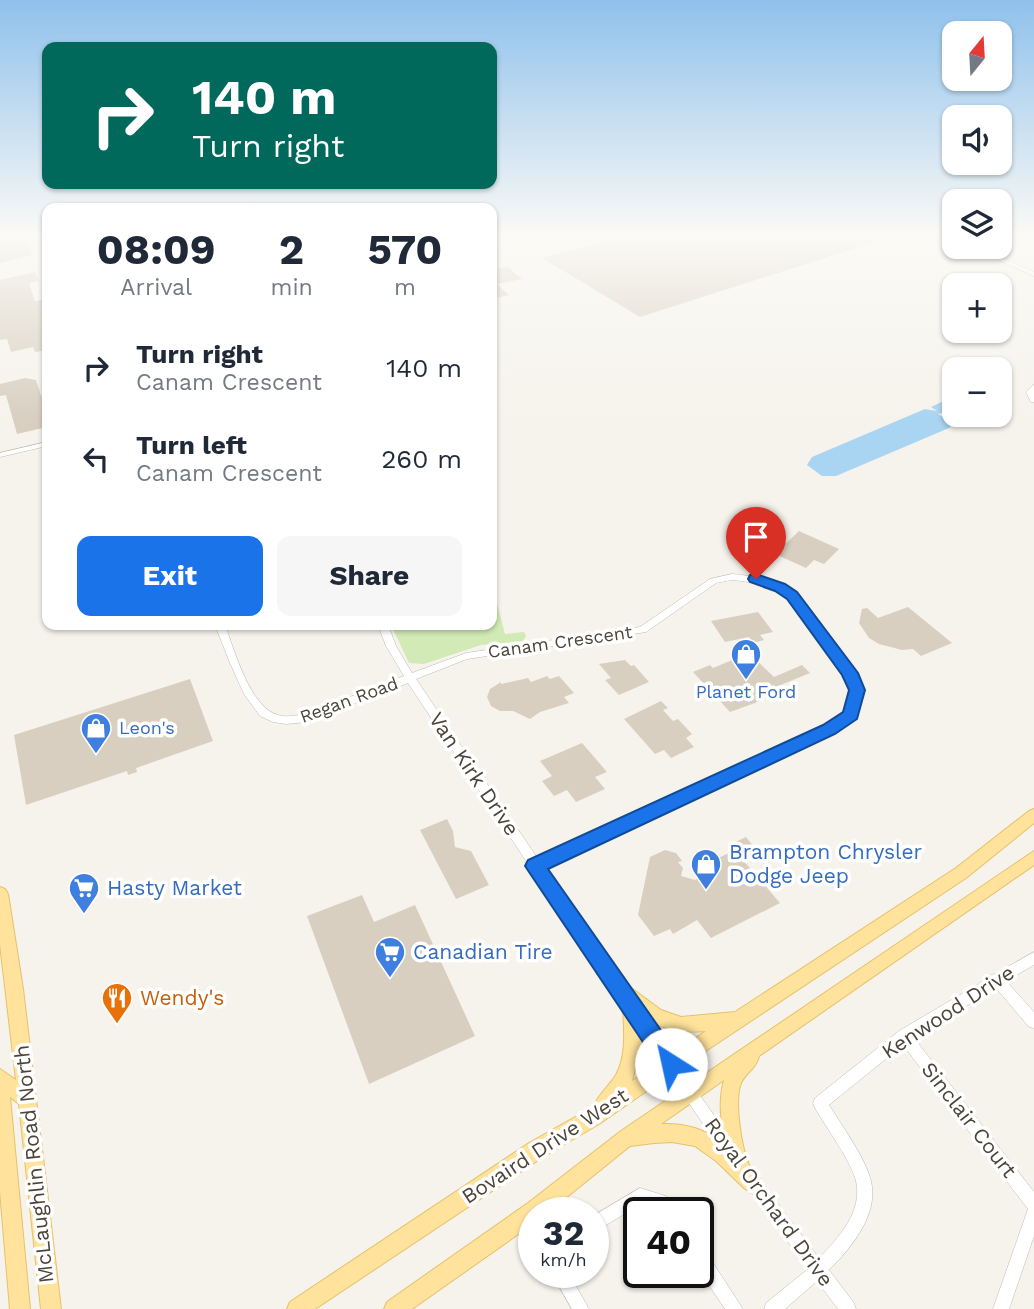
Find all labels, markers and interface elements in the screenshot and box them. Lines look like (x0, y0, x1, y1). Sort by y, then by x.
north arrow (942, 21, 1012, 91)
map controls (942, 21, 1012, 427)
text: 140 m (192, 68, 336, 126)
icon: right (77, 70, 168, 161)
button: sound (942, 105, 1012, 175)
text: Turn right (192, 127, 344, 165)
button: layers (942, 189, 1012, 259)
text: 08:09 (97, 225, 216, 274)
text: 2 (279, 225, 304, 274)
text: 570 (368, 225, 442, 274)
button: + (942, 273, 1012, 343)
text: Arrival (120, 274, 192, 301)
text: min (271, 274, 313, 301)
text: m (394, 274, 416, 301)
text: Turn right (136, 339, 263, 369)
icon: right (77, 349, 115, 387)
text: 140 m (386, 353, 462, 383)
button: − (942, 357, 1012, 427)
text: Canam Crescent (136, 369, 322, 396)
text: Turn left (136, 430, 247, 460)
icon: left (77, 440, 115, 478)
text: 260 m (381, 444, 462, 474)
text: Canam Crescent (136, 460, 322, 487)
pin (726, 507, 786, 579)
icon: arrive (737, 518, 775, 556)
button: Exit (77, 536, 263, 616)
button: Share (277, 536, 462, 616)
street label: Canam Crescent (486, 621, 634, 662)
shop icon: Planet Ford (729, 637, 763, 681)
street label: Regan Road (297, 672, 401, 727)
place label: Planet Ford (696, 681, 796, 702)
street label: Van Kirk Drive (424, 707, 525, 840)
shop icon: Leon's (79, 711, 113, 755)
place label: Leon's (119, 717, 175, 738)
place label: Brampton Chrysler Dodge Jeep (729, 839, 923, 888)
shop icon: Brampton Chrysler Dodge Jeep (689, 847, 723, 891)
supermarket icon: Hasty Market (67, 871, 101, 915)
place label: Hasty Market (107, 875, 242, 900)
supermarket icon: Canadian Tire (373, 935, 407, 979)
place label: Canadian Tire (413, 939, 553, 964)
street label: Kenwood Drive (877, 959, 1019, 1064)
restaurant icon: Wendy's (100, 981, 134, 1025)
place label: Wendy's (140, 985, 224, 1010)
position arrow (634, 1027, 708, 1101)
street label: McLaughlin Road North (9, 1044, 58, 1284)
street label: Sinclair Court (917, 1057, 1022, 1183)
street label: Bovaird Drive West (457, 1082, 633, 1209)
street label: Royal Orchard Drive (700, 1112, 839, 1291)
speed limit sign: 40 (623, 1197, 714, 1288)
text: 32 (543, 1212, 584, 1254)
text: km/h (540, 1249, 587, 1270)

